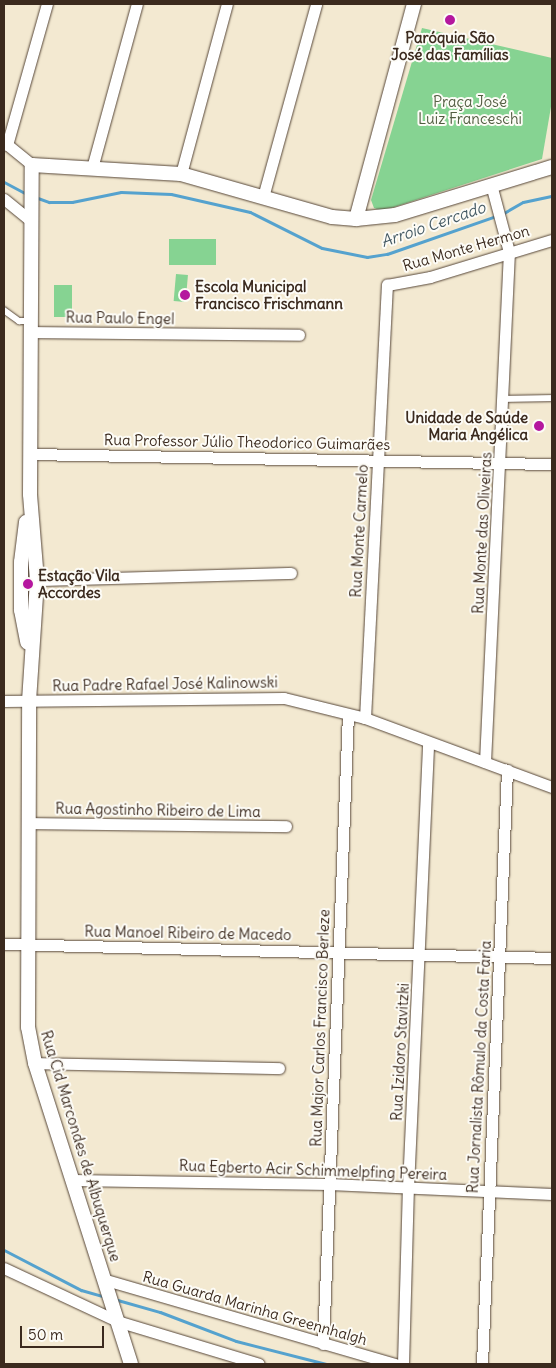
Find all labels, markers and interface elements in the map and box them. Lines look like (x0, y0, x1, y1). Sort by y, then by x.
marker: Paróquia São José das Famílias (444, 14, 456, 26)
place label: Paróquia São José das Famílias (391, 28, 509, 63)
park label: Praça José Luiz Franceschi (418, 92, 522, 127)
water label: Arroio Cercado (378, 197, 488, 251)
street label: Rua Monte Hermon (401, 221, 531, 275)
place label: Escola Municipal Francisco Frischmann (195, 277, 343, 312)
marker: Escola Municipal Francisco Frischmann (179, 289, 191, 301)
street label: Rua Paulo Engel (65, 308, 175, 328)
place label: Unidade de Saúde Maria Angélica (405, 408, 528, 443)
marker: Unidade de Saúde Maria Angélica (532, 419, 546, 433)
street label: Rua Professor Júlio Theodorico Guimarães (104, 431, 390, 453)
street label: Rua Monte das Oliveiras (469, 452, 495, 614)
street label: Rua Monte Carmelo (347, 464, 371, 598)
place label: Estação Vila Accordes (38, 566, 120, 601)
marker: Estação Vila Accordes (22, 578, 34, 590)
street label: Rua Padre Rafael José Kalinowski (52, 673, 278, 695)
street label: Rua Agostinho Ribeiro de Lima (55, 799, 261, 821)
street label: Rua Major Carlos Francisco Berleze (307, 909, 333, 1147)
street label: Rua Manoel Ribeiro de Macedo (84, 922, 292, 944)
street label: Rua Jornalista Rômulo da Costa Faria (463, 940, 495, 1194)
street label: Rua Izidoro Stavitzki (387, 983, 413, 1121)
street label: Rua Cid Marcondes de Albuquerque (37, 1028, 125, 1264)
street label: Rua Egberto Acir Schimmelpfing Pereira (179, 1156, 447, 1184)
street label: Rua Guarda Marinha Greennhalgh (141, 1267, 369, 1349)
scale bar (22, 1316, 106, 1348)
text: 50 m (28, 1325, 63, 1344)

